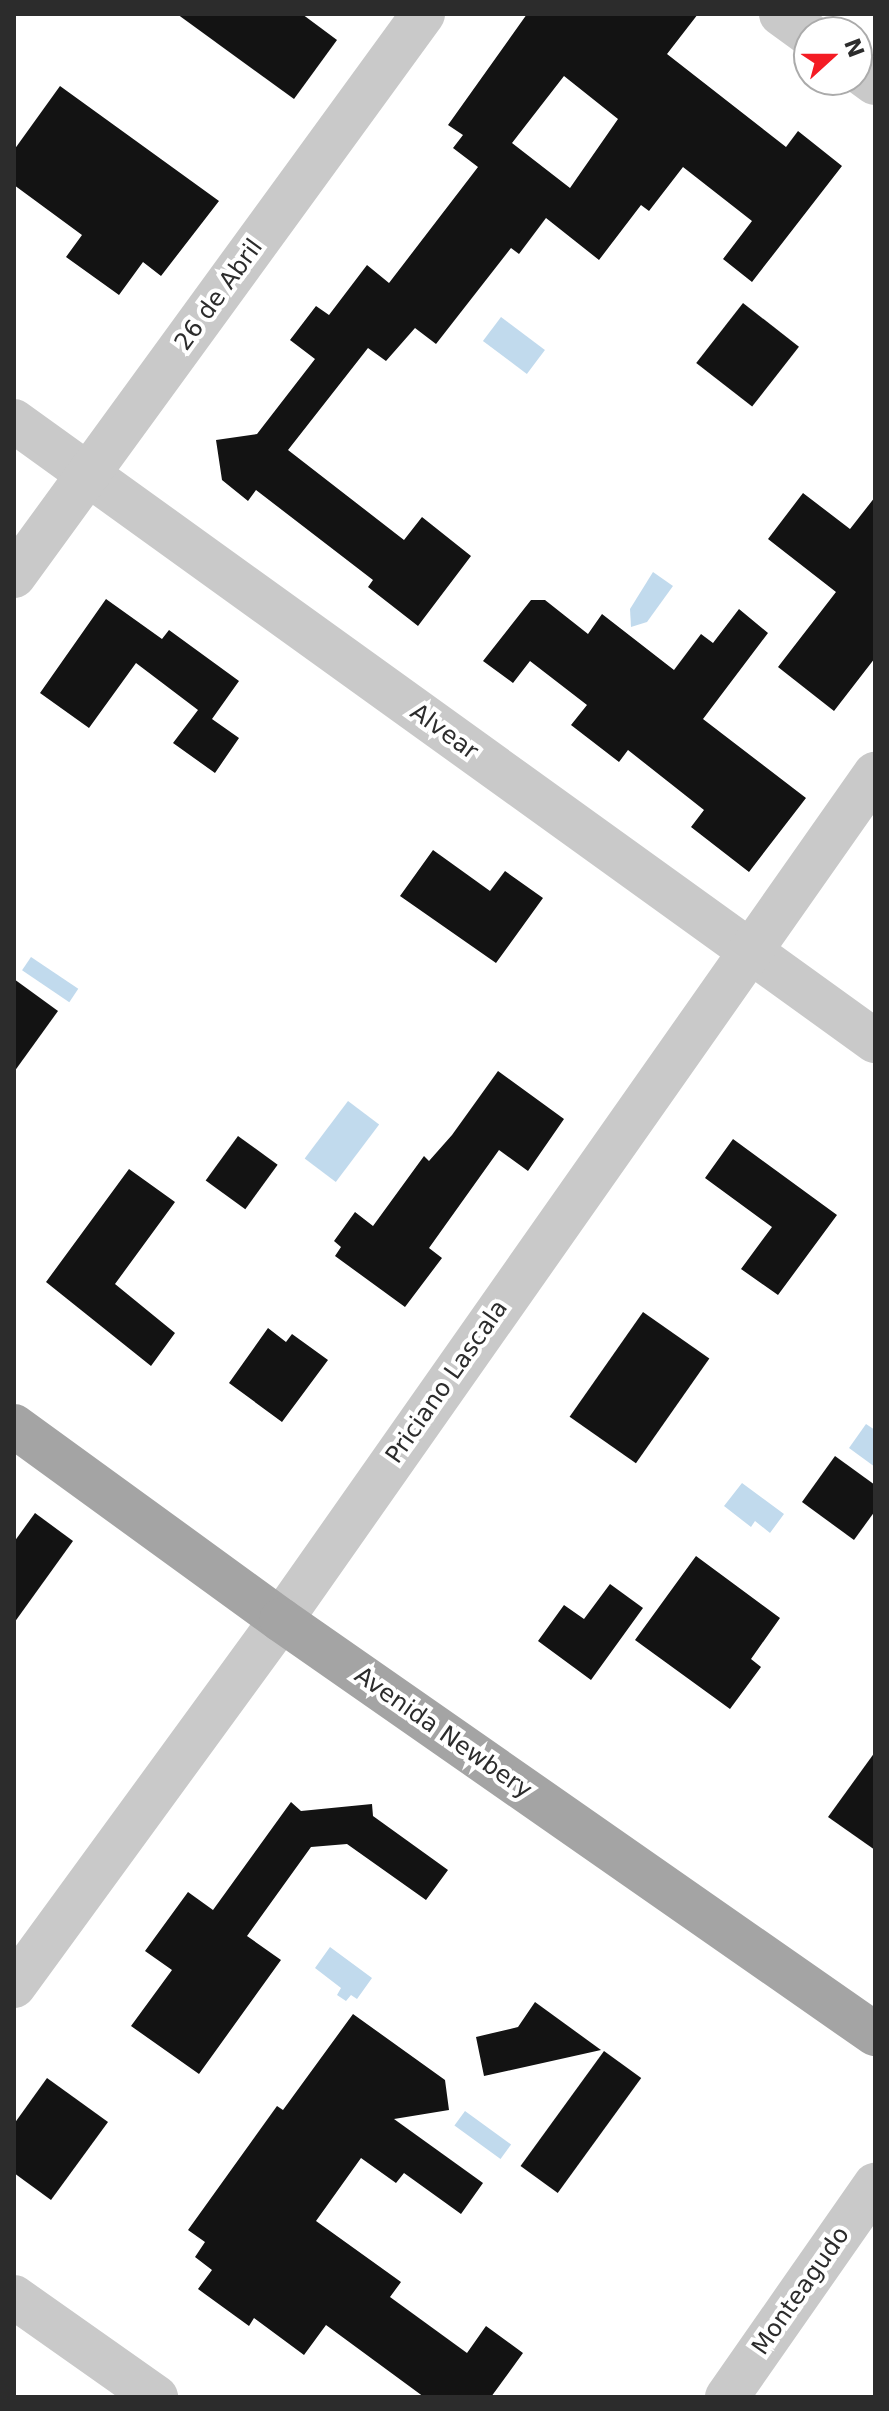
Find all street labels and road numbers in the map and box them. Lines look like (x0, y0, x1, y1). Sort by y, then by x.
street label: 26 de Abril (169, 234, 269, 356)
street label: Alvear (405, 698, 483, 766)
street label: Priciano Lascala (380, 1295, 514, 1469)
street label: Avenida Newbery (349, 1661, 537, 1805)
street label: Monteagudo (746, 2221, 856, 2361)

